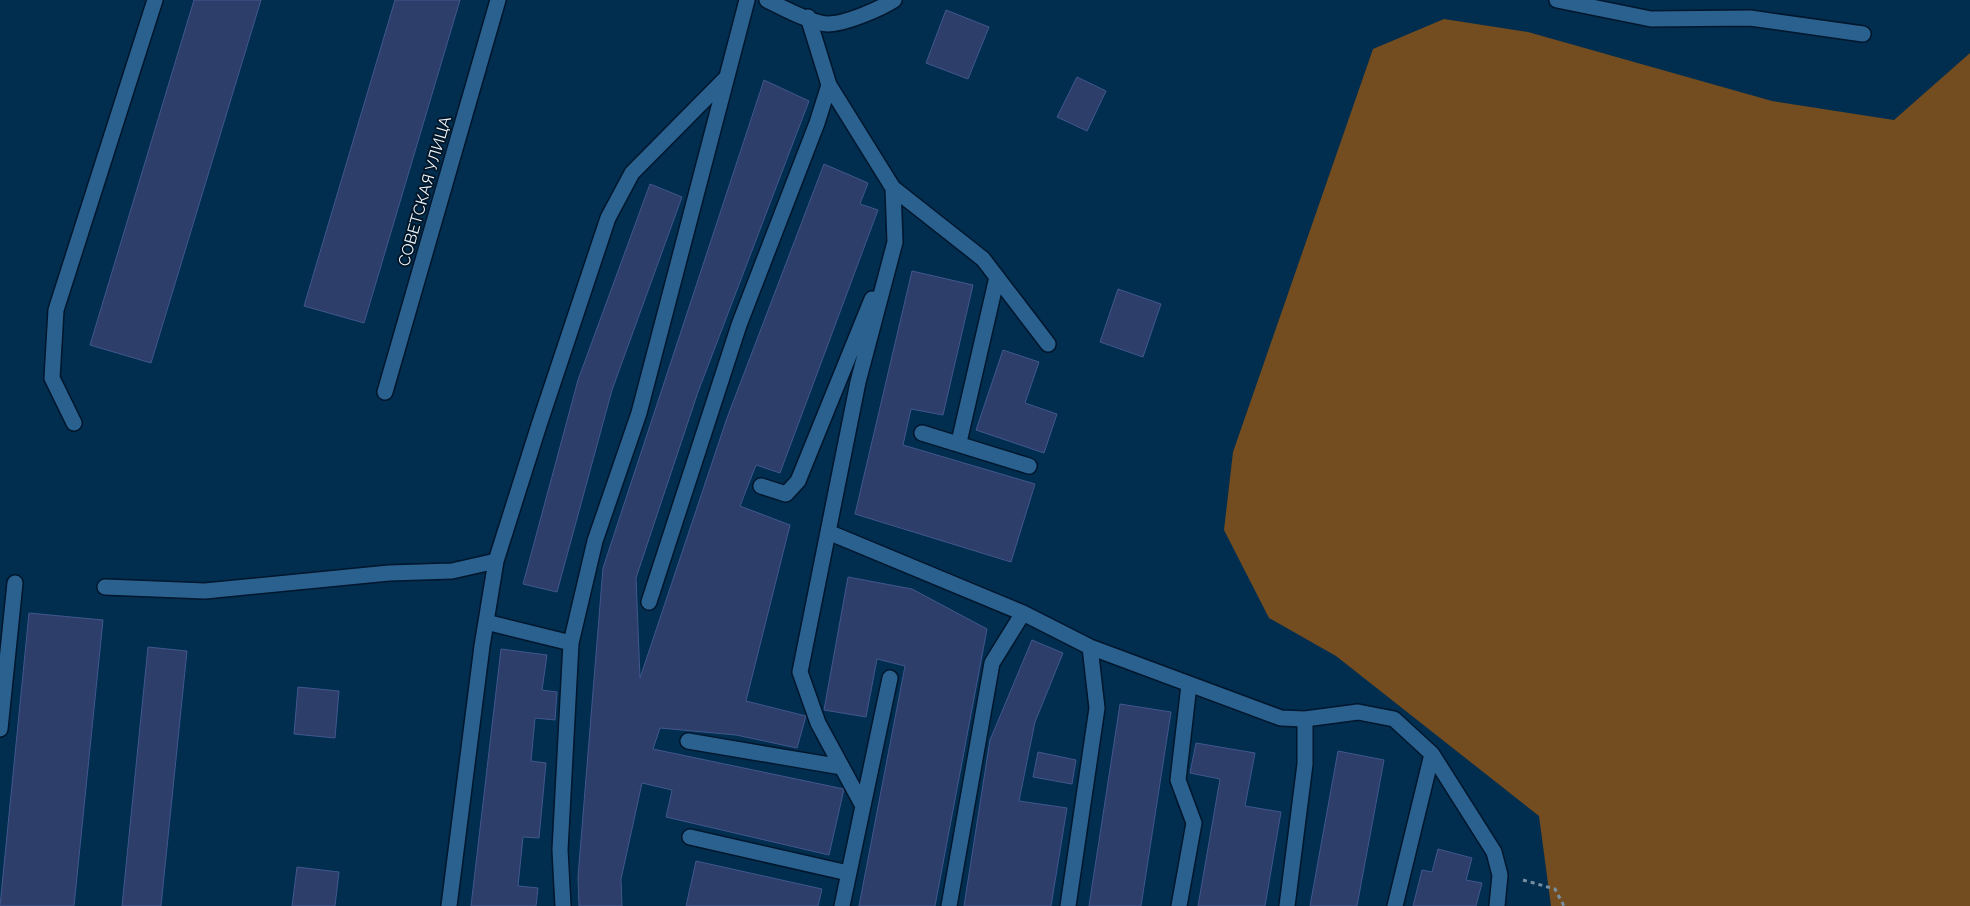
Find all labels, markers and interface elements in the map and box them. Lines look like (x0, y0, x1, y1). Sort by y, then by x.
street label: СОВЕТСКАЯ УЛИЦА (394, 114, 455, 268)

